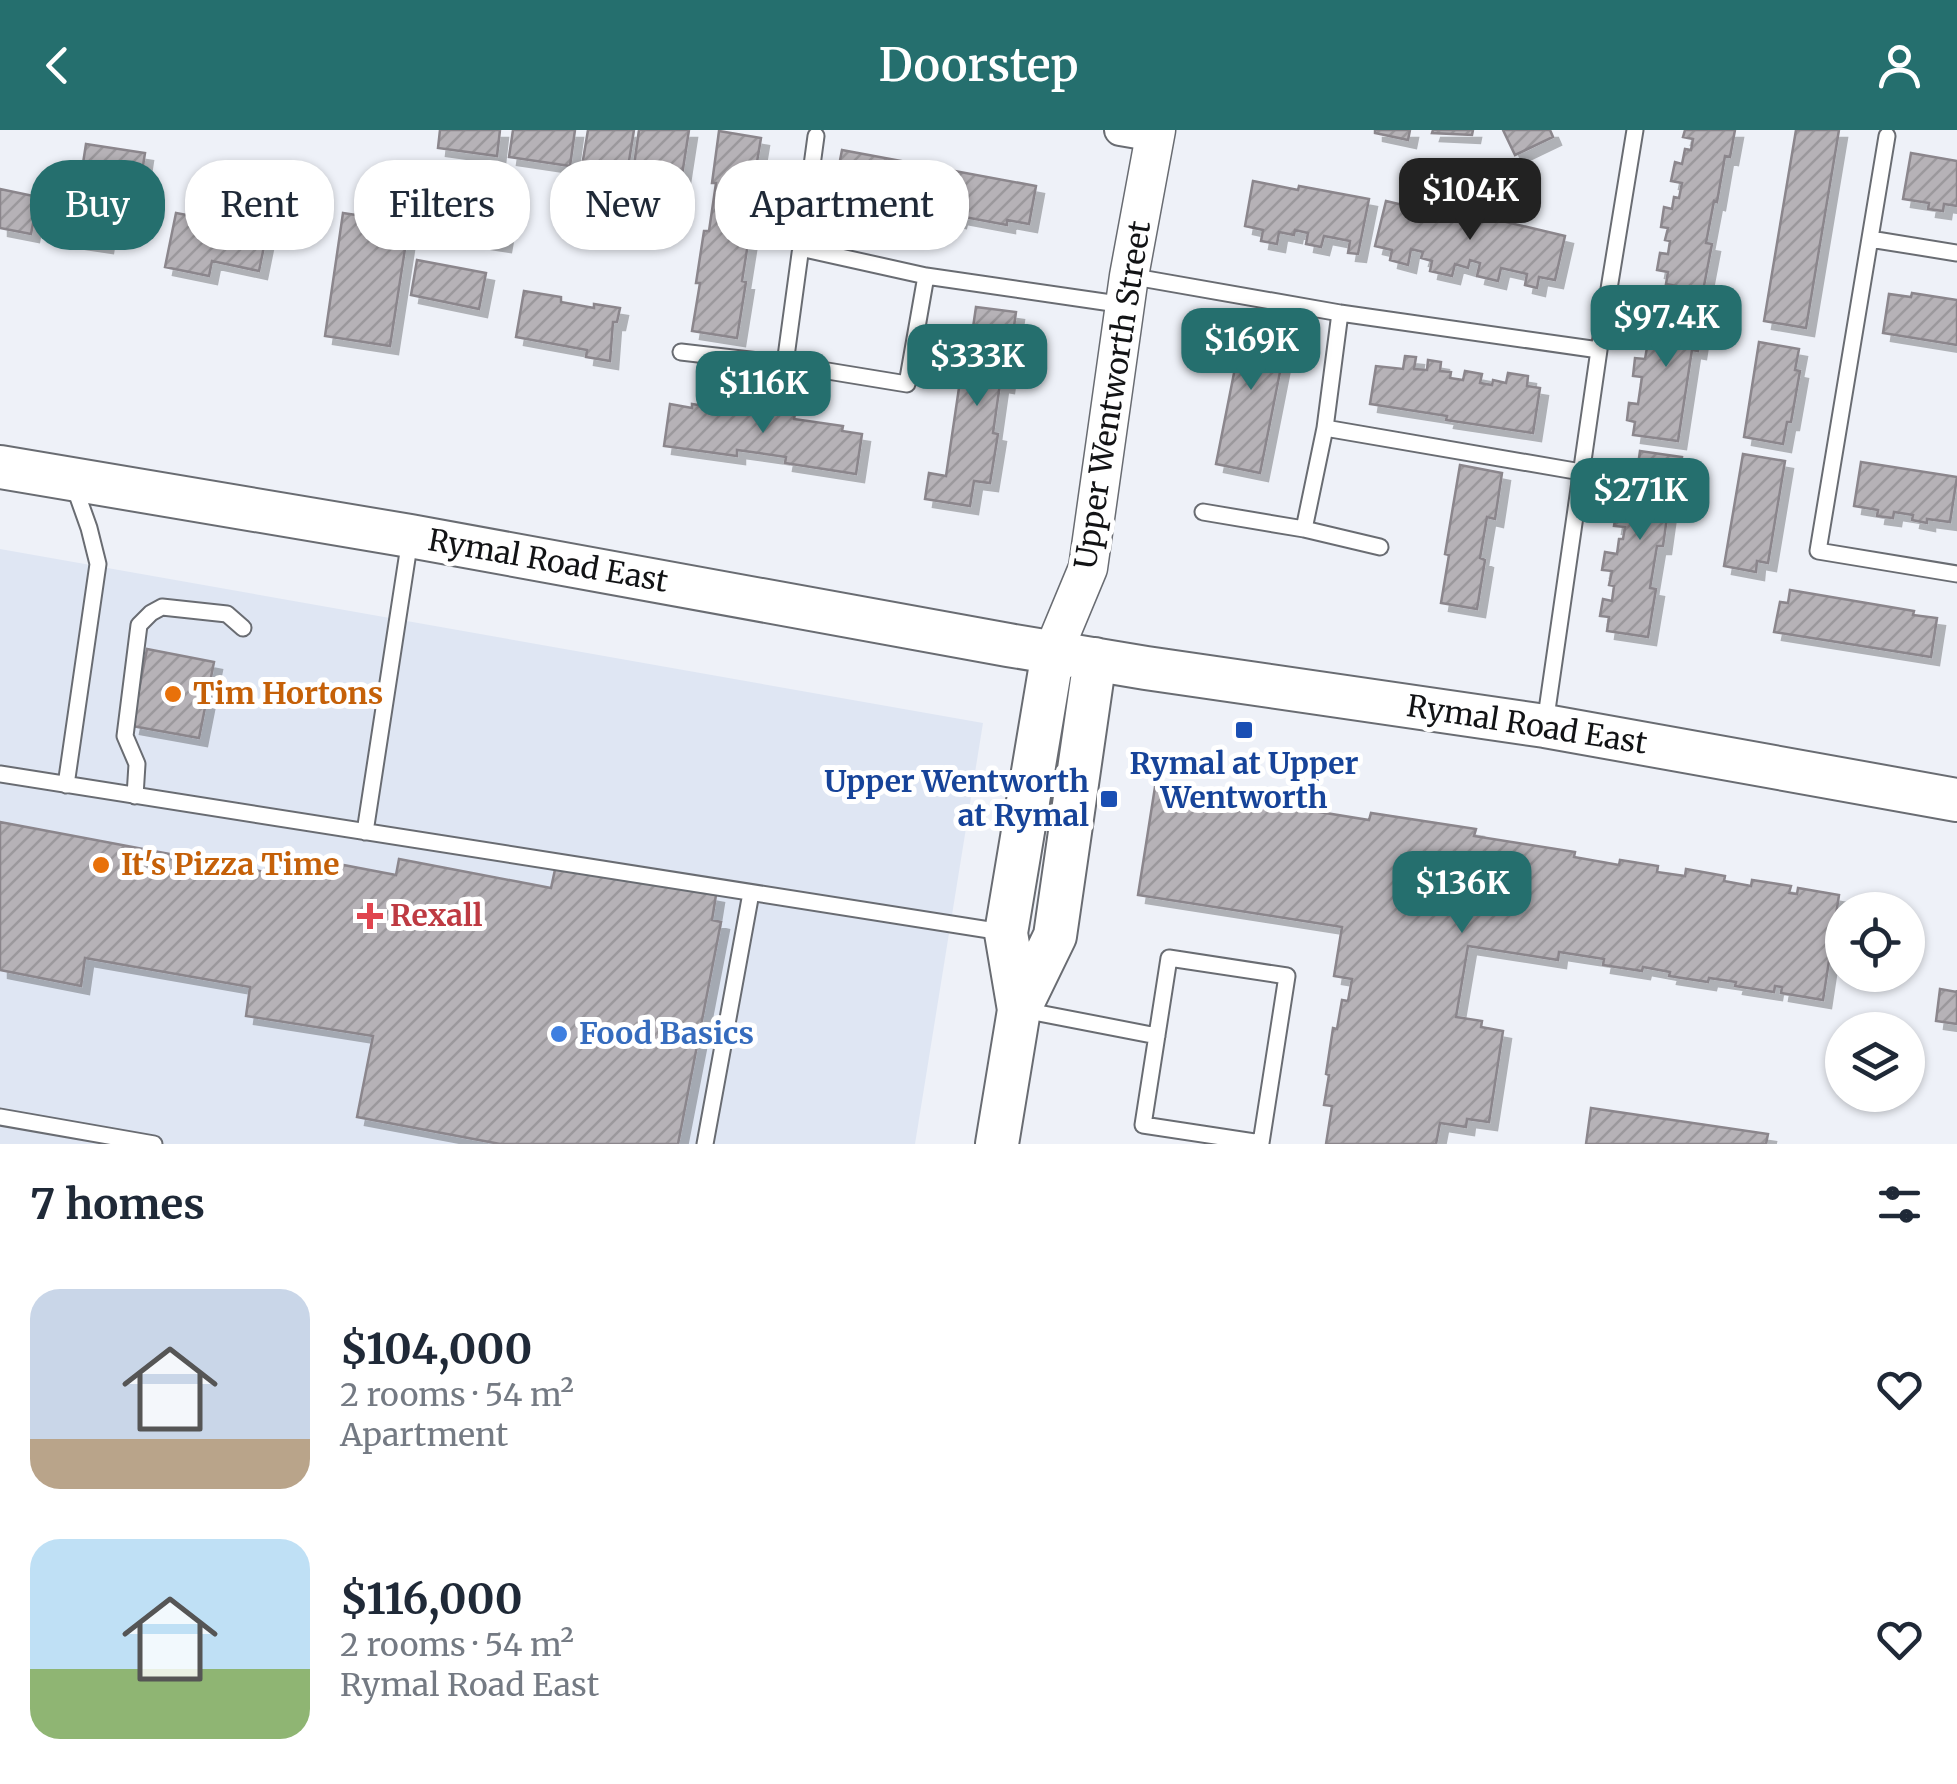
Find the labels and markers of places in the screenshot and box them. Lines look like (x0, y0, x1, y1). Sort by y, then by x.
pin: $104K (1400, 158, 1540, 243)
pin: $97.4K (1585, 285, 1747, 370)
pin: $169K (1181, 308, 1321, 393)
pin: $333K (907, 324, 1047, 409)
pin: $116K (693, 351, 833, 436)
pin: $271K (1570, 458, 1710, 543)
place label: Tim Hortons (193, 674, 383, 712)
marker: Tim Hortons (162, 683, 184, 705)
marker: Rymal at Upper Wentworth (1233, 719, 1255, 741)
place label: Rymal at Upper Wentworth (1130, 744, 1358, 816)
place label: Upper Wentworth at Rymal (824, 762, 1089, 834)
marker: Upper Wentworth at Rymal (1098, 788, 1120, 810)
place label: It's Pizza Time (121, 845, 339, 883)
pin: $136K (1392, 851, 1532, 936)
marker: It's Pizza Time (90, 854, 112, 876)
place label: Rexall (390, 896, 483, 934)
marker: Rexall (359, 905, 381, 927)
place label: Food Basics (579, 1014, 754, 1052)
marker: Food Basics (548, 1023, 570, 1045)

